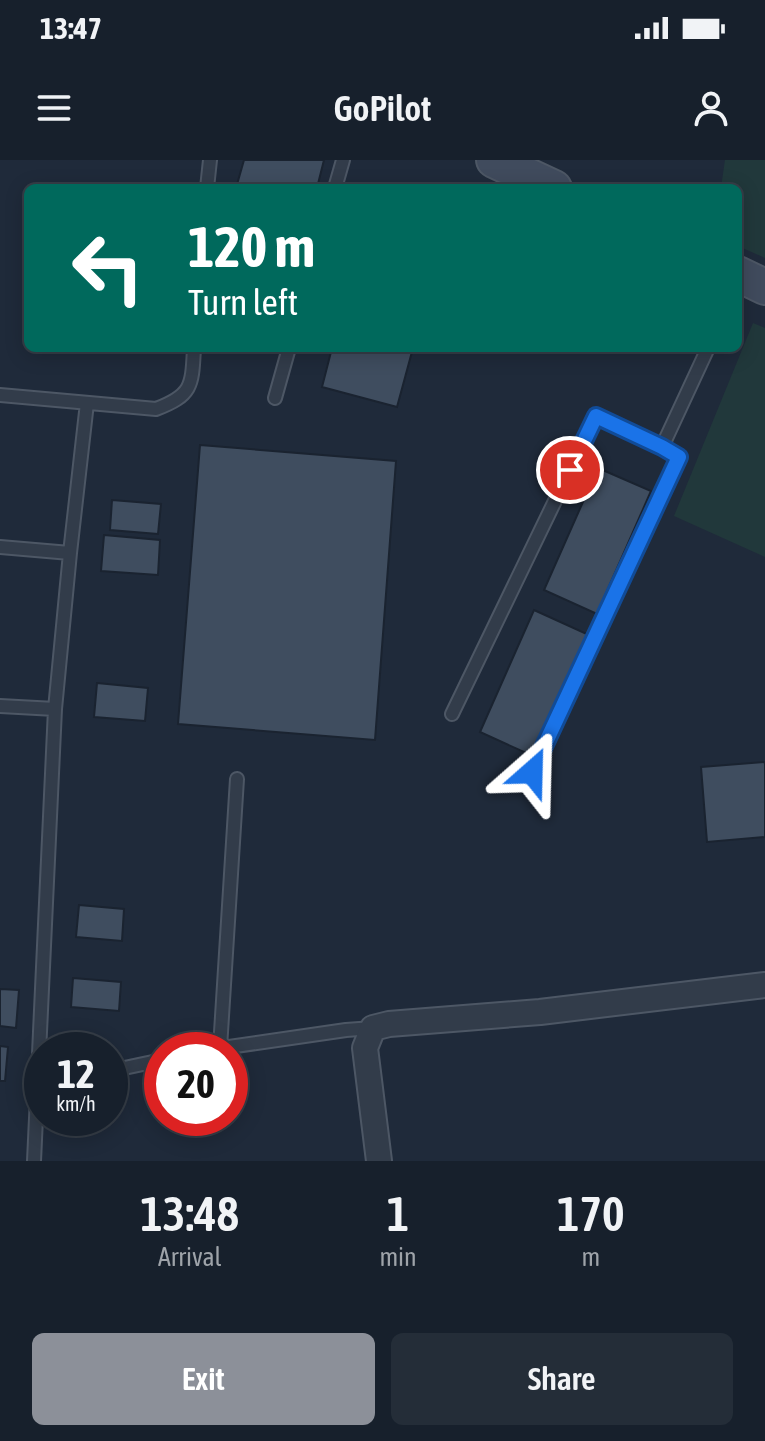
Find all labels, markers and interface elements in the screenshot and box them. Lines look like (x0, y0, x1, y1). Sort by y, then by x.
text: 13:47 (40, 11, 102, 45)
icon: menu (32, 86, 76, 130)
icon: person (689, 86, 733, 130)
text: GoPilot (334, 87, 431, 129)
text: 120 m (188, 215, 315, 279)
icon: left (56, 216, 160, 320)
text: Turn left (188, 281, 298, 323)
pin (536, 436, 604, 504)
icon: arrive (548, 448, 592, 492)
position arrow (490, 730, 574, 814)
speed limit sign: 20 (144, 1032, 248, 1136)
text: 12 (57, 1051, 95, 1096)
text: km/h (56, 1092, 96, 1115)
text: 13:48 (140, 1186, 239, 1241)
text: 1 (387, 1186, 409, 1241)
text: 170 (557, 1186, 625, 1241)
text: Arrival (158, 1242, 221, 1272)
text: min (379, 1242, 417, 1272)
text: m (581, 1242, 600, 1272)
button: Exit (32, 1333, 375, 1425)
button: Share (391, 1333, 733, 1425)

